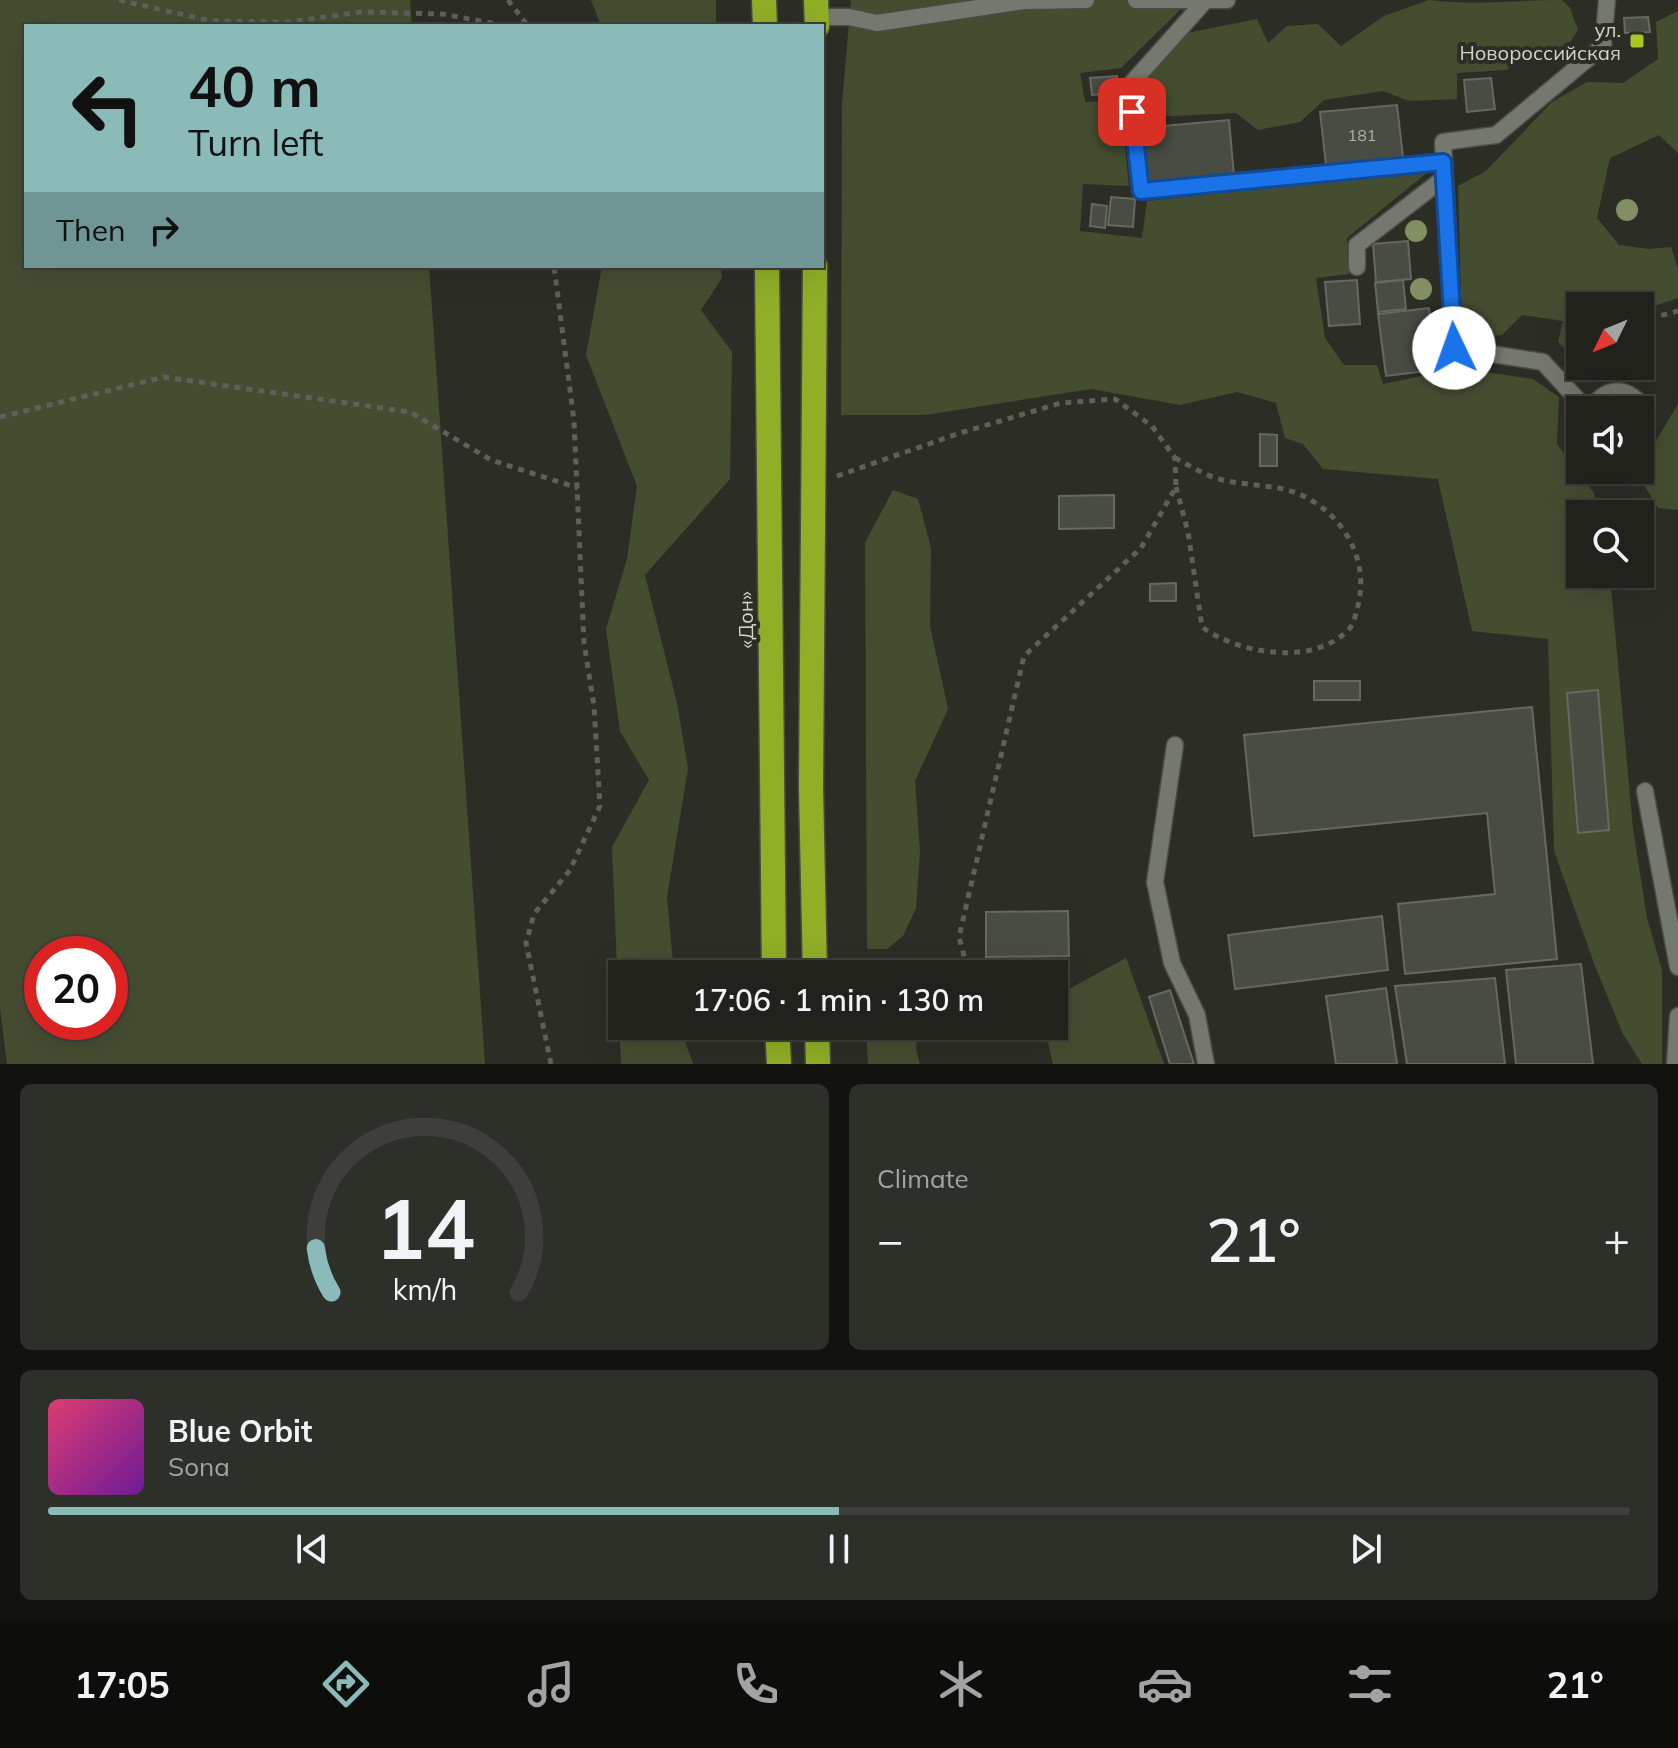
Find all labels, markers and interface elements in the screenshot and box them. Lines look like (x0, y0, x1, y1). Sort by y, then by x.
place label: ул. Новороссийская (1459, 17, 1621, 65)
marker: ул. Новороссийская (1628, 32, 1646, 50)
text: 40 m (188, 51, 321, 121)
icon: left (56, 56, 160, 160)
pin (1098, 78, 1166, 146)
icon: arrive (1110, 90, 1154, 134)
text: Turn left (188, 120, 324, 165)
house number: 181 (1348, 125, 1376, 145)
icon: right (142, 208, 186, 252)
text: Then (56, 211, 126, 249)
north arrow (1566, 292, 1654, 380)
map controls (1566, 292, 1654, 588)
position arrow (1412, 306, 1496, 390)
button: sound (1566, 396, 1654, 484)
button: search (1566, 500, 1654, 588)
street label: «Дон» (732, 591, 758, 649)
speed limit sign: 20 (24, 936, 128, 1040)
text: 17:06 · 1 min · 130 m (692, 981, 984, 1019)
text: Climate (877, 1162, 969, 1195)
text: 14 (375, 1175, 474, 1280)
text: 21° (1206, 1202, 1301, 1277)
text: − (877, 1212, 903, 1267)
text: + (1604, 1212, 1630, 1267)
text: km/h (392, 1271, 457, 1307)
text: Blue Orbit (168, 1412, 312, 1450)
text: Sona (168, 1450, 230, 1483)
icon: previous (290, 1527, 334, 1571)
icon: pause (817, 1527, 861, 1571)
icon: next (1344, 1527, 1388, 1571)
icon: directions (318, 1656, 374, 1712)
icon: music (523, 1656, 579, 1712)
icon: phone (728, 1656, 784, 1712)
icon: climate (933, 1656, 989, 1712)
icon: car (1137, 1656, 1193, 1712)
icon: filters (1342, 1656, 1398, 1712)
text: 17:05 (74, 1662, 170, 1707)
text: 21° (1547, 1662, 1604, 1707)

